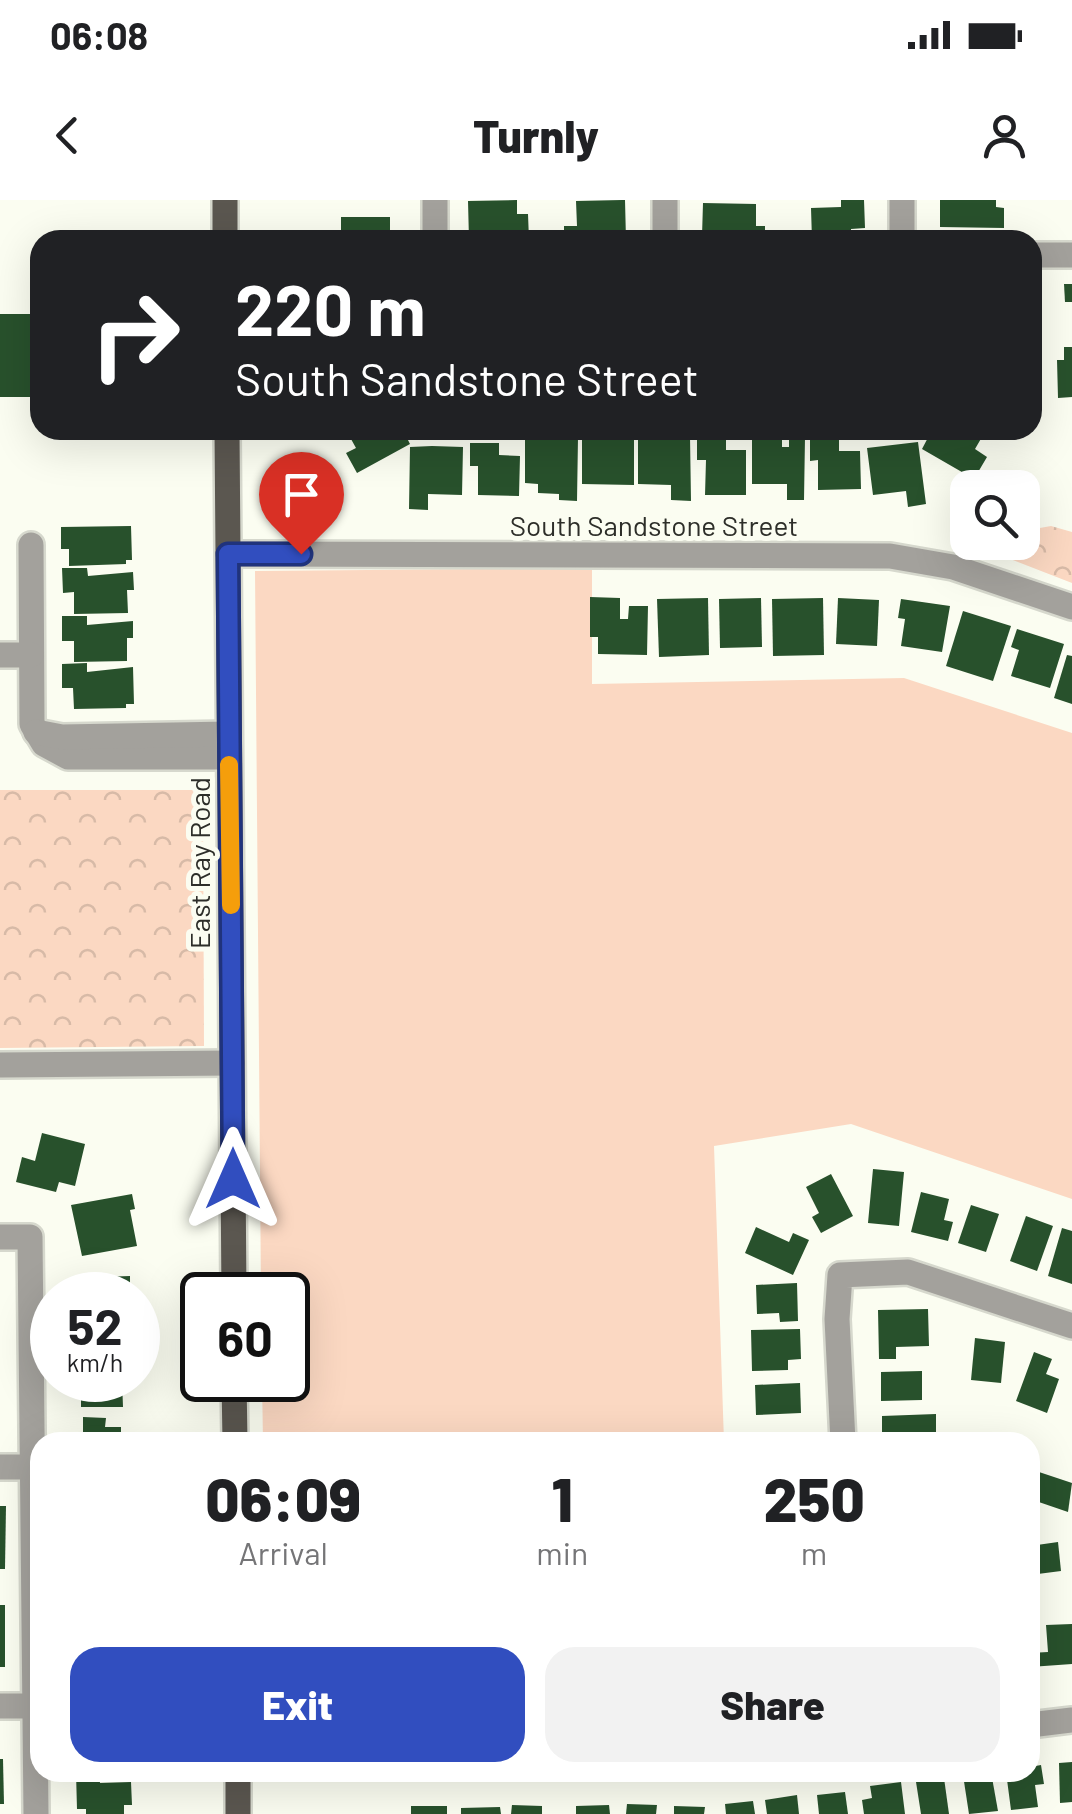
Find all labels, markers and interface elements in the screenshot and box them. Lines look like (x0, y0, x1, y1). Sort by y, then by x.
text: 06:08 (50, 12, 148, 58)
icon: back (40, 108, 95, 163)
text: Turnly (473, 108, 599, 162)
icon: person (977, 108, 1032, 163)
text: 220 m (235, 266, 426, 350)
icon: right (70, 270, 200, 400)
text: South Sandstone Street (235, 351, 699, 405)
pin (259, 452, 344, 555)
icon: arrive (274, 467, 329, 522)
map controls (950, 470, 1040, 560)
button: search (950, 470, 1040, 560)
street label: South Sandstone Street (510, 508, 798, 542)
street label: East Ray Road (182, 777, 216, 949)
position arrow (181, 1127, 285, 1231)
speed limit sign: 60 (180, 1272, 310, 1402)
text: 52 (68, 1295, 122, 1355)
text: km/h (67, 1347, 123, 1377)
text: 06:09 (205, 1462, 361, 1534)
text: 1 (552, 1462, 573, 1534)
text: 250 (764, 1462, 865, 1534)
text: Arrival (238, 1533, 328, 1571)
text: min (536, 1533, 588, 1571)
text: m (801, 1533, 827, 1571)
button: Exit (70, 1647, 525, 1762)
button: Share (545, 1647, 1000, 1762)

